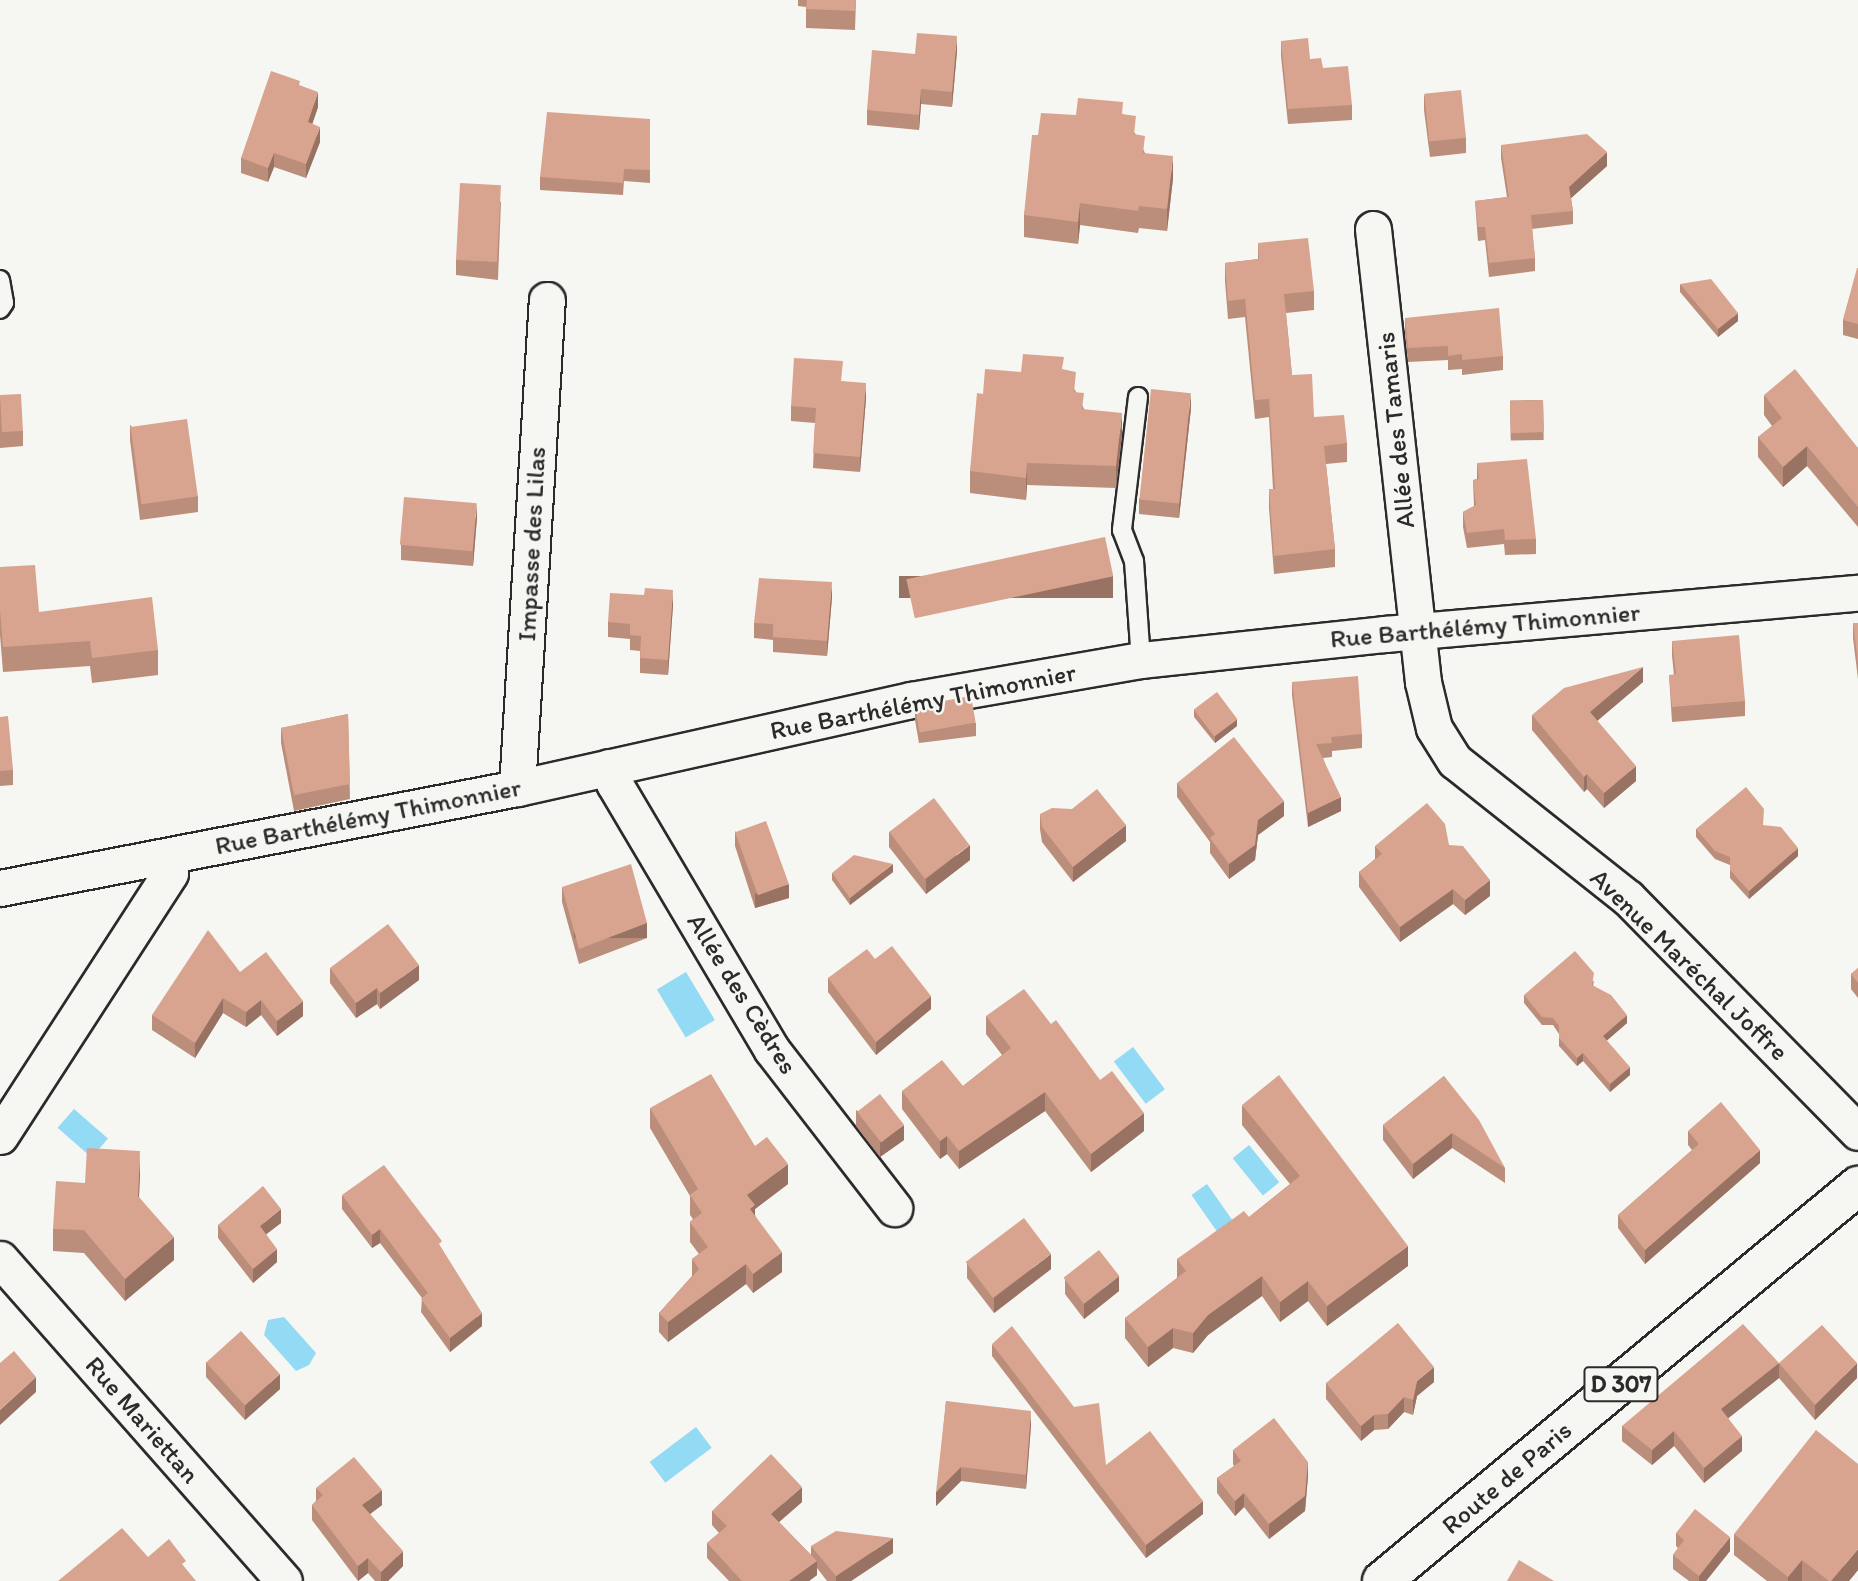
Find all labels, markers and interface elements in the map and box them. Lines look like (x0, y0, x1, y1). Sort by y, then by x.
street label: Allée des Tamaris (1370, 332, 1422, 528)
street label: Impasse des Lilas (511, 446, 553, 642)
street label: Rue Barthélémy Thimonnier (1329, 597, 1641, 655)
street label: Rue Barthélémy Thimonnier (767, 657, 1079, 747)
street label: Rue Barthélémy Thimonnier (212, 772, 524, 862)
street label: Avenue Maréchal Joffre (1584, 863, 1794, 1067)
street label: Allée des Cèdres (680, 908, 804, 1080)
street label: Rue Mariettan (78, 1350, 206, 1490)
road number: D 307 (1582, 1364, 1660, 1404)
street label: Route de Paris (1436, 1415, 1578, 1541)

